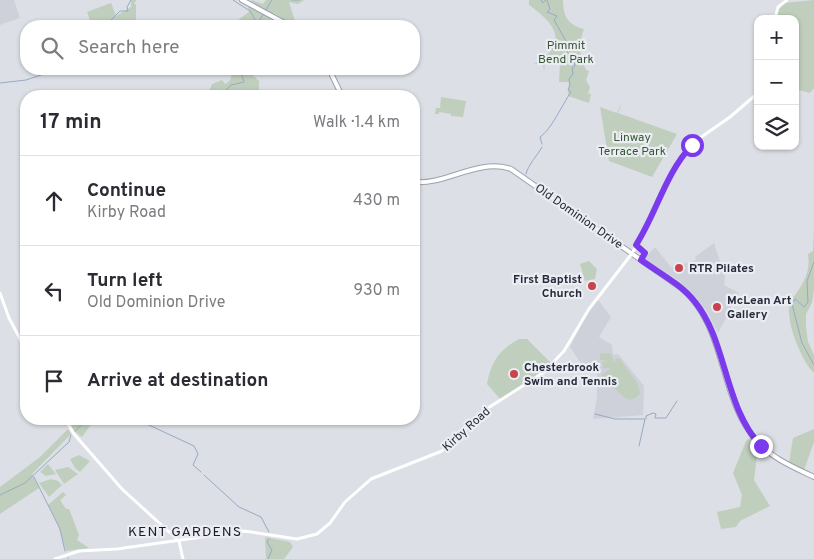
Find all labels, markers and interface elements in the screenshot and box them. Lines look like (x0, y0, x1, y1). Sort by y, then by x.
map controls (754, 15, 799, 150)
button: + (754, 15, 799, 60)
search box (20, 20, 420, 75)
icon: search (38, 34, 66, 62)
text: Search here (78, 36, 180, 60)
park label: Pimmit Bend Park (538, 38, 594, 68)
button: − (754, 60, 799, 105)
button: layers (754, 105, 799, 150)
text: 17 min (40, 109, 102, 136)
text: Walk · 1.4 km (313, 113, 400, 133)
park label: Linway Terrace Park (598, 130, 666, 160)
route start (681, 134, 704, 157)
text: Continue (87, 179, 166, 203)
street label: Old Dominion Drive (531, 180, 626, 253)
icon: ahead (40, 187, 68, 215)
text: 430 m (353, 191, 400, 211)
text: Kirby Road (87, 203, 166, 223)
place label: RTR Pilates (689, 261, 754, 277)
marker: RTR Pilates (673, 262, 685, 274)
text: Turn left (87, 269, 163, 293)
place label: First Baptist Church (513, 272, 582, 302)
icon: left (40, 277, 68, 305)
marker: First Baptist Church (586, 280, 598, 292)
text: 930 m (353, 281, 400, 301)
text: Old Dominion Drive (87, 293, 225, 313)
place label: McLean Art Gallery (727, 293, 792, 323)
marker: McLean Art Gallery (711, 301, 723, 313)
place label: Chesterbrook Swim and Tennis (524, 360, 617, 390)
icon: arrive (40, 367, 68, 395)
marker: Chesterbrook Swim and Tennis (508, 368, 520, 380)
text: Arrive at destination (87, 369, 268, 393)
street label: Kirby Road (439, 404, 494, 456)
route end (750, 435, 773, 458)
district label: KENT GARDENS (128, 524, 242, 541)

